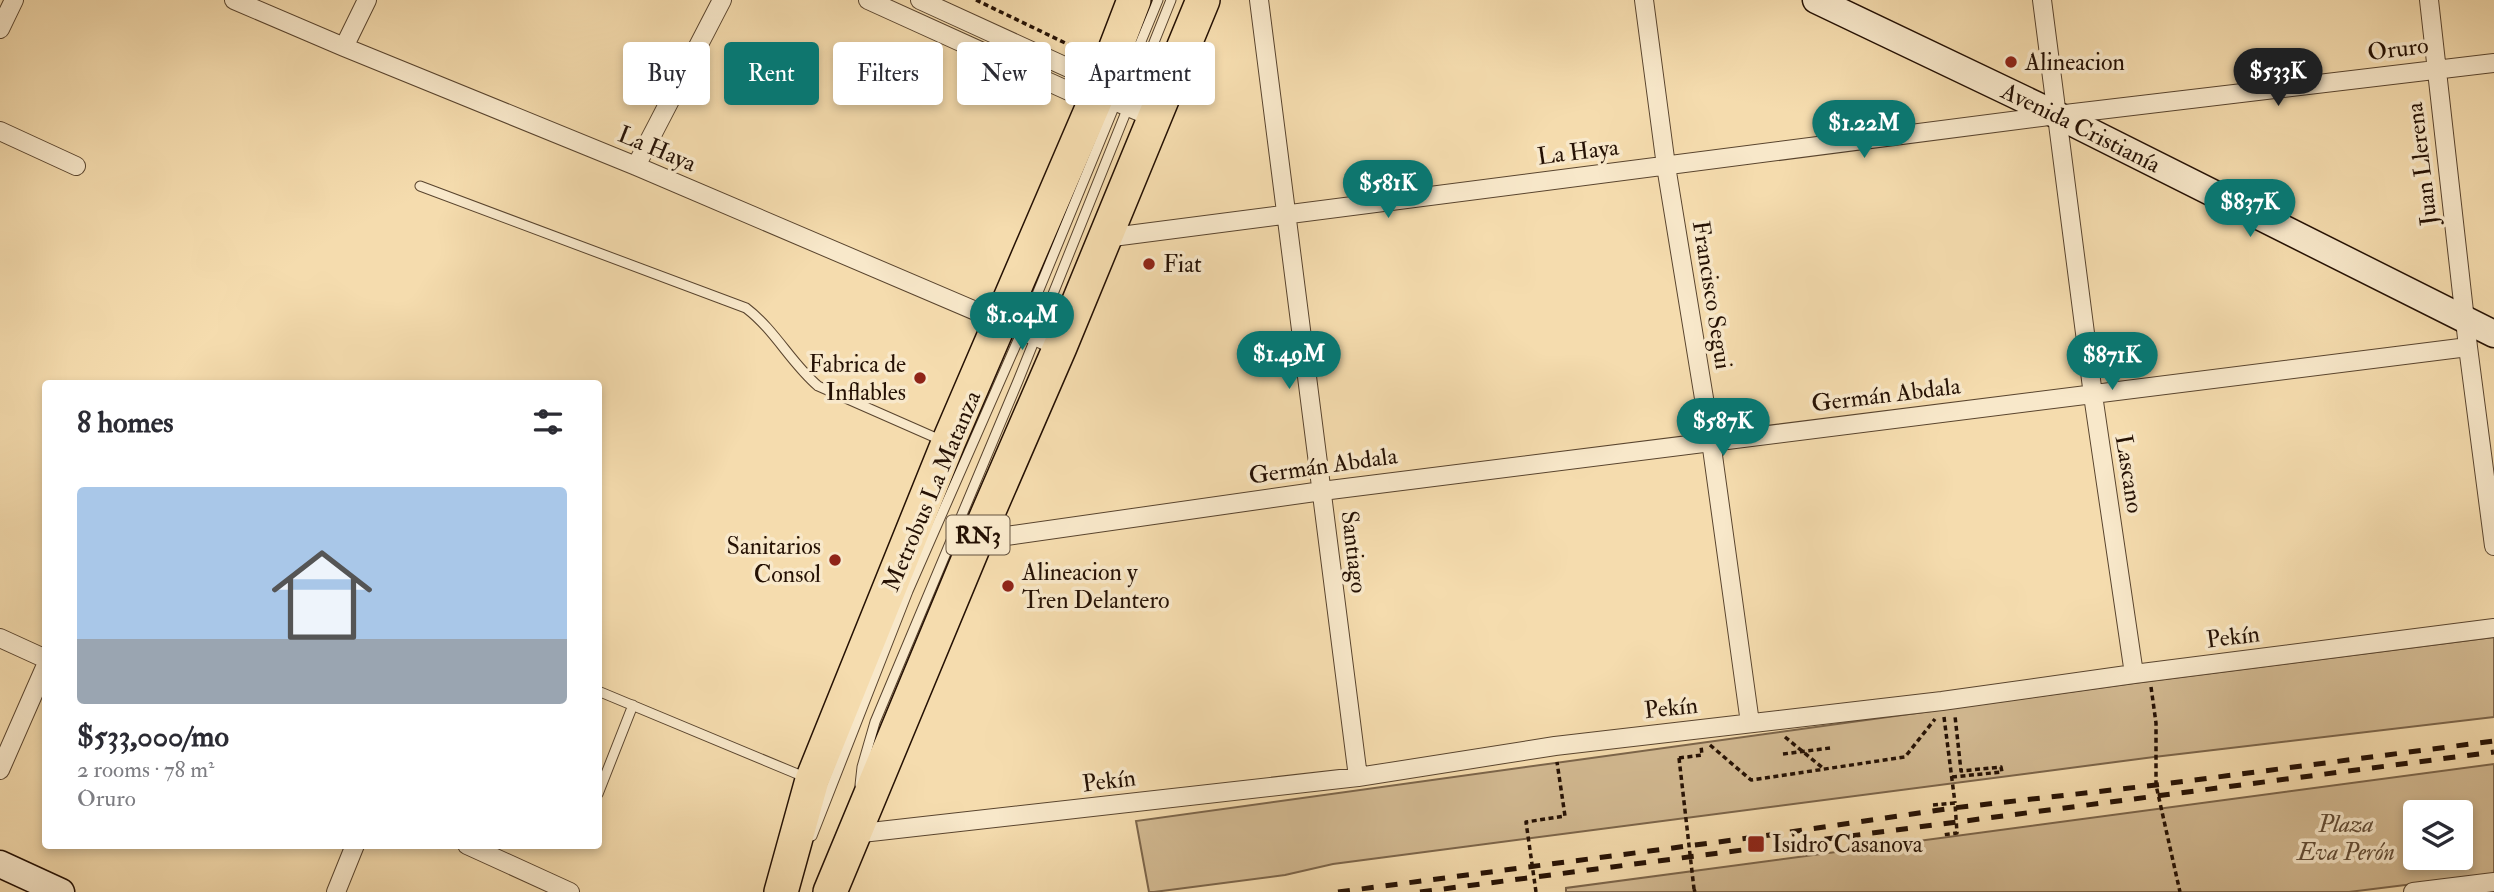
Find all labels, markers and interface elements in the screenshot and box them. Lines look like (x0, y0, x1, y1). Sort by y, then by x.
street label: Oruro (2366, 30, 2430, 68)
chip: Buy (623, 42, 710, 105)
chip: Rent (724, 42, 819, 105)
chip: Filters (833, 42, 943, 105)
chip: New (957, 42, 1051, 105)
chip: Apartment (1065, 42, 1215, 105)
place label: Alineacion (2024, 47, 2125, 78)
pin: $533K (2229, 48, 2327, 108)
marker: Alineacion (2003, 54, 2019, 70)
text: $533K (2250, 56, 2306, 85)
street label: Avenida Cristianía (1995, 75, 2167, 180)
pin: $1.22M (1807, 100, 1921, 160)
street label: Juan Llerena (2399, 100, 2445, 228)
text: $1.22M (1828, 108, 1900, 137)
street label: La Haya (613, 119, 702, 180)
street label: La Haya (1535, 131, 1622, 172)
pin: $581K (1339, 160, 1437, 220)
text: $581K (1359, 168, 1417, 197)
pin: $837K (2201, 180, 2299, 239)
text: $837K (2220, 187, 2280, 216)
street label: Francisco Segui (1685, 218, 1739, 372)
place label: Fiat (1163, 249, 1202, 280)
marker: Fiat (1141, 256, 1157, 272)
pin: $1.04M (965, 292, 1079, 352)
text: $1.04M (986, 300, 1058, 329)
pin: $1.49M (1232, 332, 1346, 391)
pin: $871K (2063, 332, 2161, 392)
text: $1.49M (1253, 339, 1325, 368)
text: $871K (2083, 340, 2141, 369)
place label: Fabrica de Inflables (808, 349, 906, 408)
marker: Fabrica de Inflables (912, 370, 928, 386)
street label: Germán Abdala (1810, 370, 1963, 420)
street label: Metrobus La Matanza (876, 385, 989, 596)
pin: $587K (1674, 398, 1772, 458)
icon: filters (529, 403, 567, 441)
text: 8 homes (77, 404, 174, 441)
text: $587K (1693, 406, 1753, 435)
street label: Lascano (2108, 433, 2150, 515)
street label: Germán Abdala (1247, 440, 1400, 492)
street label: Santiago (1334, 509, 1374, 595)
road number: RN3 (946, 516, 1010, 554)
place label: Sanitarios Consol (727, 531, 821, 590)
icon: home (259, 532, 385, 658)
marker: Sanitarios Consol (827, 552, 843, 568)
place label: Alineacion y Tren Delantero (1021, 557, 1170, 616)
marker: Alineacion y Tren Delantero (1000, 578, 1016, 594)
street label: Pekín (2204, 618, 2262, 656)
street label: Pekín (1643, 690, 1699, 726)
text: $533,000/mo (77, 718, 229, 755)
text: 2 rooms · 78 m² (77, 755, 215, 784)
street label: Pekín (1080, 762, 1138, 800)
text: Oruro (77, 784, 136, 813)
map controls (2403, 800, 2473, 870)
button: layers (2403, 800, 2473, 870)
park label: Plaza Eva Perón (2295, 809, 2395, 868)
place label: Isidro Casanova (1772, 829, 1924, 860)
marker: Isidro Casanova (1746, 834, 1766, 854)

